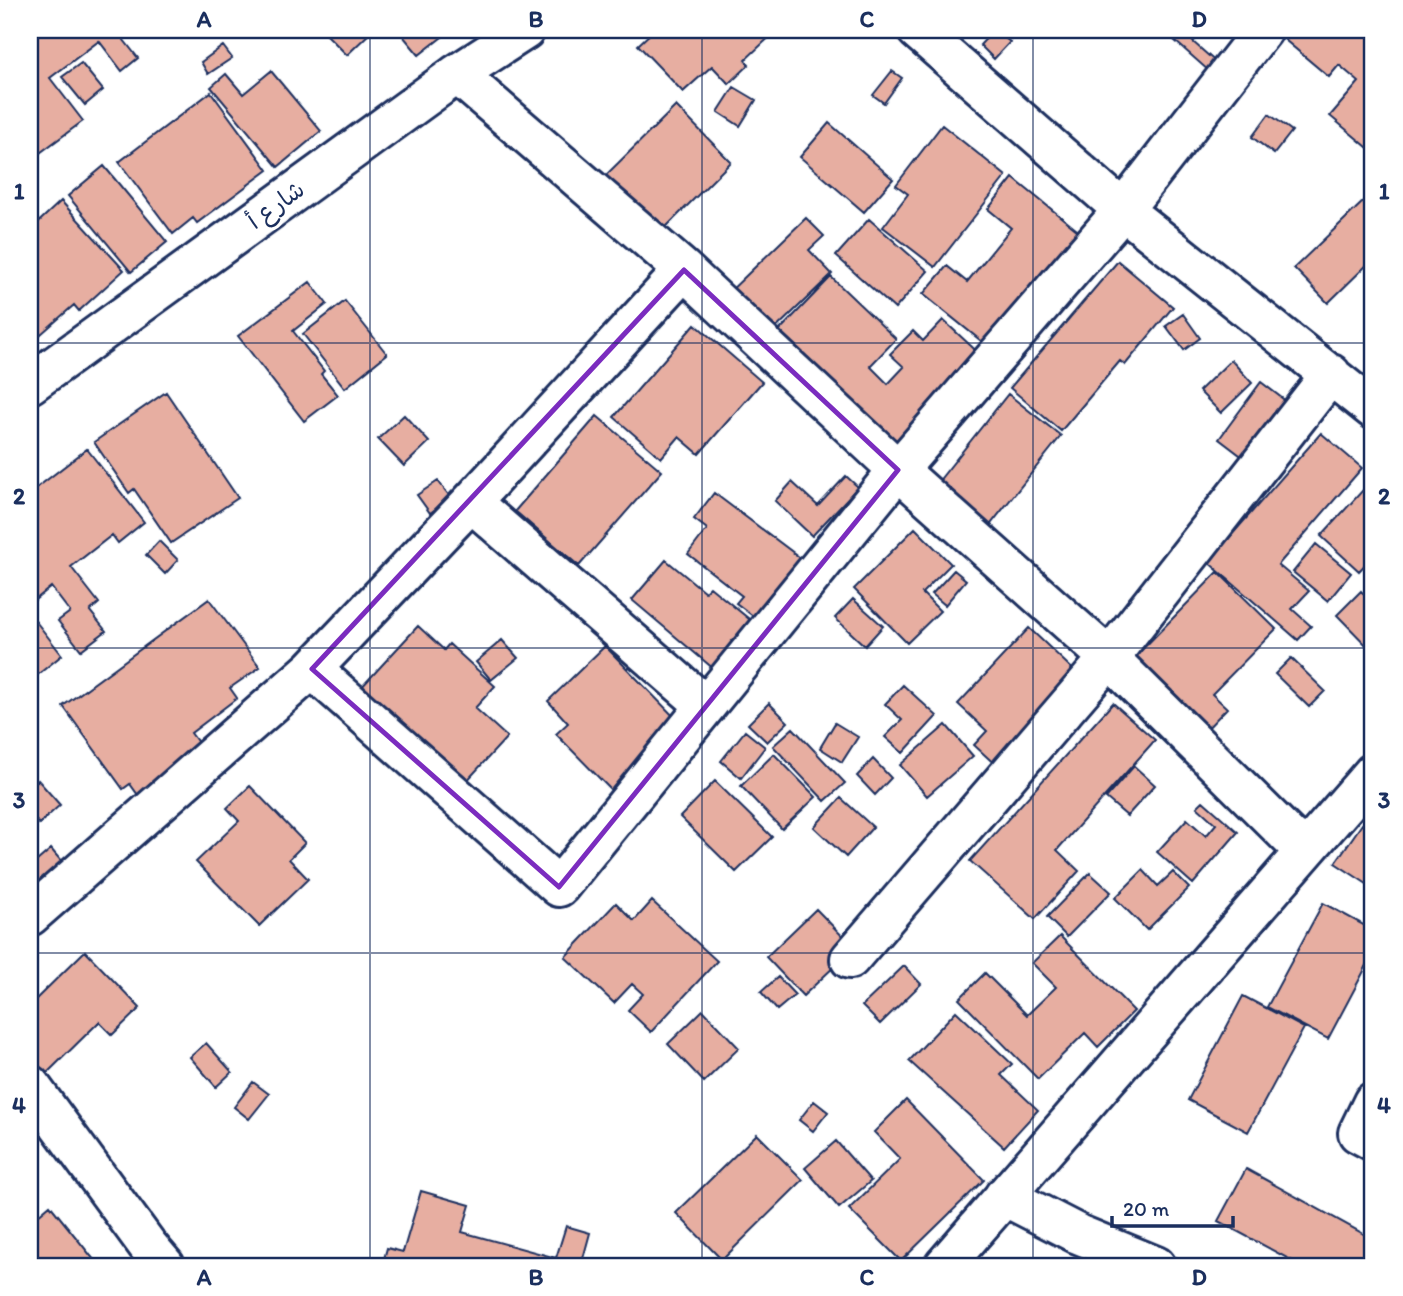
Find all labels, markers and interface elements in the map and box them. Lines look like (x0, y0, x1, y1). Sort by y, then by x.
text: A (196, 5, 212, 33)
text: B (529, 5, 544, 33)
text: C (860, 5, 875, 33)
text: D (1191, 5, 1207, 33)
street label: شارع أ (242, 174, 312, 237)
text: 1 (14, 177, 25, 205)
text: 1 (1379, 177, 1390, 205)
text: 2 (13, 482, 26, 510)
text: 2 (1378, 482, 1391, 510)
text: 3 (13, 786, 26, 814)
text: 3 (1378, 786, 1391, 814)
text: 4 (12, 1091, 26, 1119)
text: 4 (1377, 1091, 1391, 1119)
scale bar (1112, 1184, 1233, 1228)
text: 20 m (1123, 1196, 1170, 1221)
text: A (196, 1263, 212, 1291)
text: B (529, 1263, 544, 1291)
text: C (860, 1263, 875, 1291)
text: D (1191, 1263, 1207, 1291)

